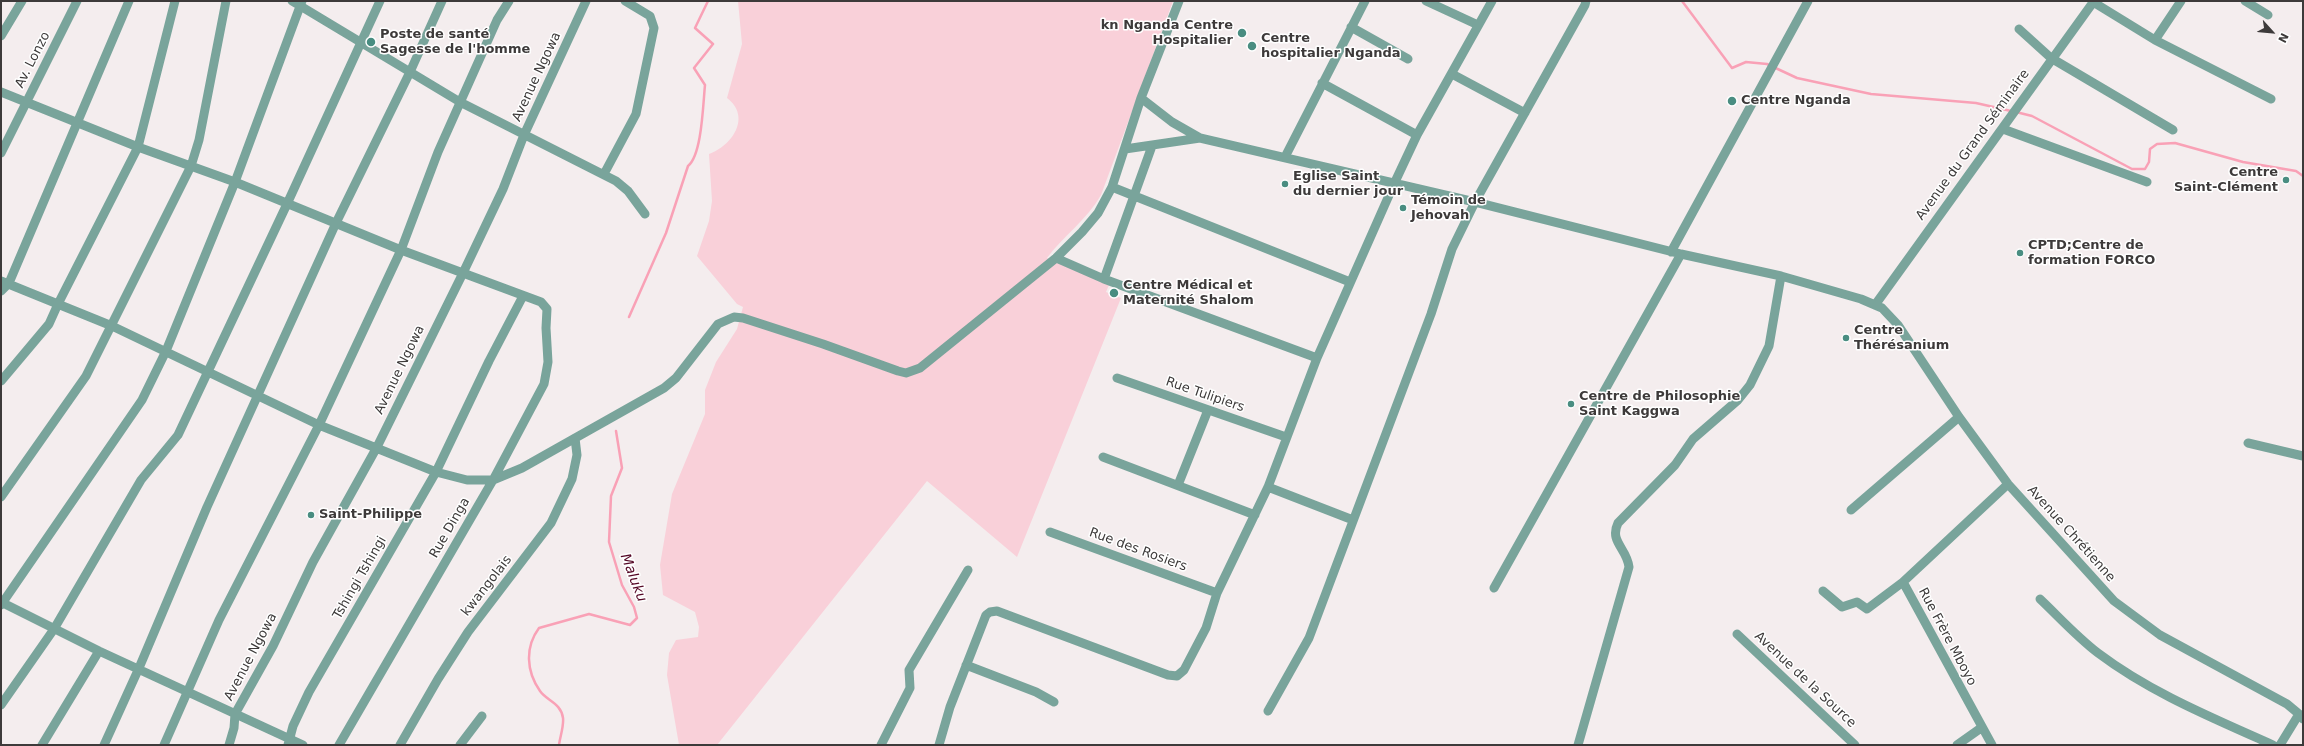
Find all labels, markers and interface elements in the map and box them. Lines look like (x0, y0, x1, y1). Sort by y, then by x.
north arrow (2252, 12, 2292, 52)
place label: kn Nganda Centre Hospitalier (1101, 18, 1233, 49)
place label: Poste de santé Sagesse de l'homme (380, 27, 530, 58)
marker: kn Nganda Centre Hospitalier (1236, 27, 1248, 39)
street label: Av. Lonzo (12, 29, 54, 91)
street label: Avenue Ngowa (509, 30, 565, 124)
place label: Centre hospitalier Nganda (1261, 31, 1401, 62)
text: N (2275, 31, 2291, 45)
marker: Poste de santé Sagesse de l'homme (365, 36, 377, 48)
marker: Centre hospitalier Nganda (1246, 40, 1258, 52)
street label: Avenue du Grand Séminaire (1913, 67, 2033, 223)
place label: Centre Nganda (1741, 93, 1851, 109)
marker: Centre Nganda (1726, 95, 1738, 107)
place label: Centre Saint-Clément (2174, 165, 2278, 196)
place label: Eglise Saint du dernier jour (1293, 169, 1403, 200)
marker: Centre Saint-Clément (2281, 175, 2291, 185)
marker: Eglise Saint du dernier jour (1280, 179, 1290, 189)
place label: Témoin de Jehovah (1411, 193, 1486, 224)
marker: Témoin de Jehovah (1398, 203, 1408, 213)
place label: CPTD;Centre de formation FORCO (2028, 238, 2155, 269)
marker: CPTD;Centre de formation FORCO (2015, 248, 2025, 258)
place label: Centre Médical et Maternité Shalom (1123, 278, 1254, 309)
marker: Centre Médical et Maternité Shalom (1108, 287, 1120, 299)
street label: Avenue Ngowa (372, 323, 428, 417)
place label: Centre Thérésanium (1854, 323, 1949, 354)
marker: Centre Thérésanium (1841, 333, 1851, 343)
street label: Rue Tulipiers (1164, 374, 1246, 416)
place label: Centre de Philosophie Saint Kaggwa (1579, 389, 1740, 420)
marker: Centre de Philosophie Saint Kaggwa (1566, 399, 1576, 409)
street label: Avenue Chrétienne (2024, 483, 2118, 585)
street label: Rue Dinga (427, 495, 473, 561)
place label: Saint-Philippe (319, 507, 422, 523)
marker: Saint-Philippe (306, 510, 316, 520)
street label: Rue des Rosiers (1087, 525, 1189, 575)
street label: Tshingi Tshingi (330, 534, 390, 622)
water label: Maluku (616, 551, 650, 605)
street label: kwangolais (459, 553, 515, 619)
street label: Rue Frère Mboyo (1915, 585, 1979, 689)
street label: Avenue Ngowa (221, 611, 281, 703)
street label: Avenue de la Source (1751, 629, 1859, 731)

